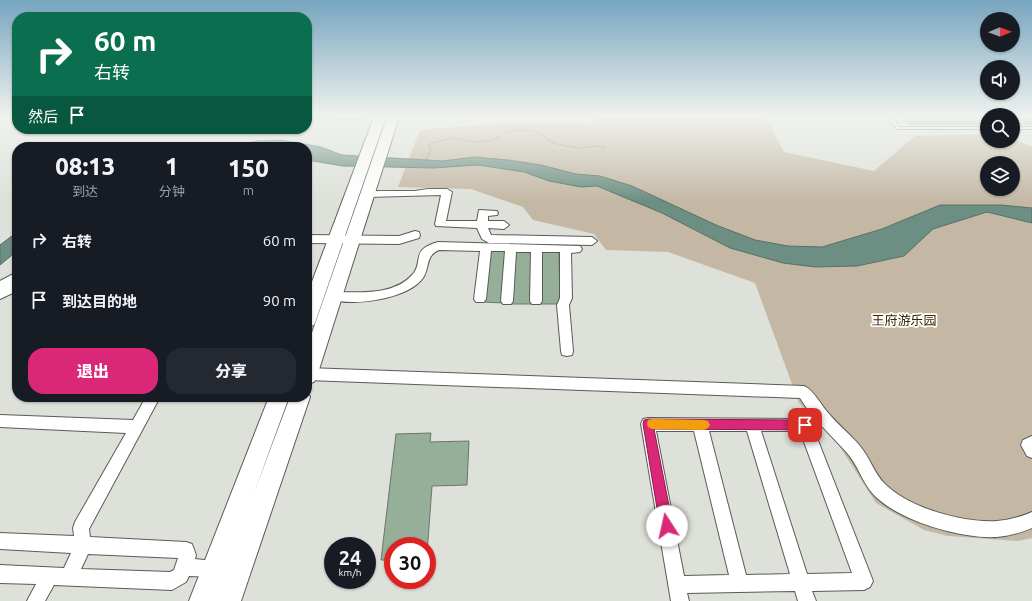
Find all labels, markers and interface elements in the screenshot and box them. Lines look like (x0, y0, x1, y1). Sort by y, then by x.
north arrow (980, 12, 1020, 52)
map controls (980, 12, 1020, 196)
text: 60 m (94, 25, 156, 56)
icon: right (28, 28, 80, 80)
button: sound (980, 60, 1020, 100)
text: 右转 (94, 62, 130, 82)
icon: arrive (66, 104, 88, 126)
text: 然后 (28, 108, 58, 125)
button: search (980, 108, 1020, 148)
text: 08:13 (55, 153, 115, 180)
text: 1 (165, 153, 179, 180)
text: 150 (228, 155, 269, 182)
button: layers (980, 156, 1020, 196)
text: m (243, 183, 254, 197)
text: 到达 (72, 184, 98, 198)
text: 分钟 (159, 184, 185, 198)
icon: right (28, 229, 50, 251)
text: 60 m (263, 232, 296, 249)
text: 右转 (62, 233, 92, 250)
icon: arrive (28, 289, 50, 311)
text: 90 m (263, 292, 296, 309)
text: 到达目的地 (62, 293, 137, 310)
park label: 王府游乐园 (871, 313, 937, 327)
button: 退出 (28, 348, 158, 394)
button: 分享 (166, 348, 296, 394)
pin (788, 408, 822, 442)
icon: arrive (794, 414, 816, 436)
position arrow (646, 505, 688, 547)
speed limit sign: 30 (384, 537, 436, 589)
text: 24 (339, 546, 361, 569)
text: km/h (338, 567, 362, 578)

